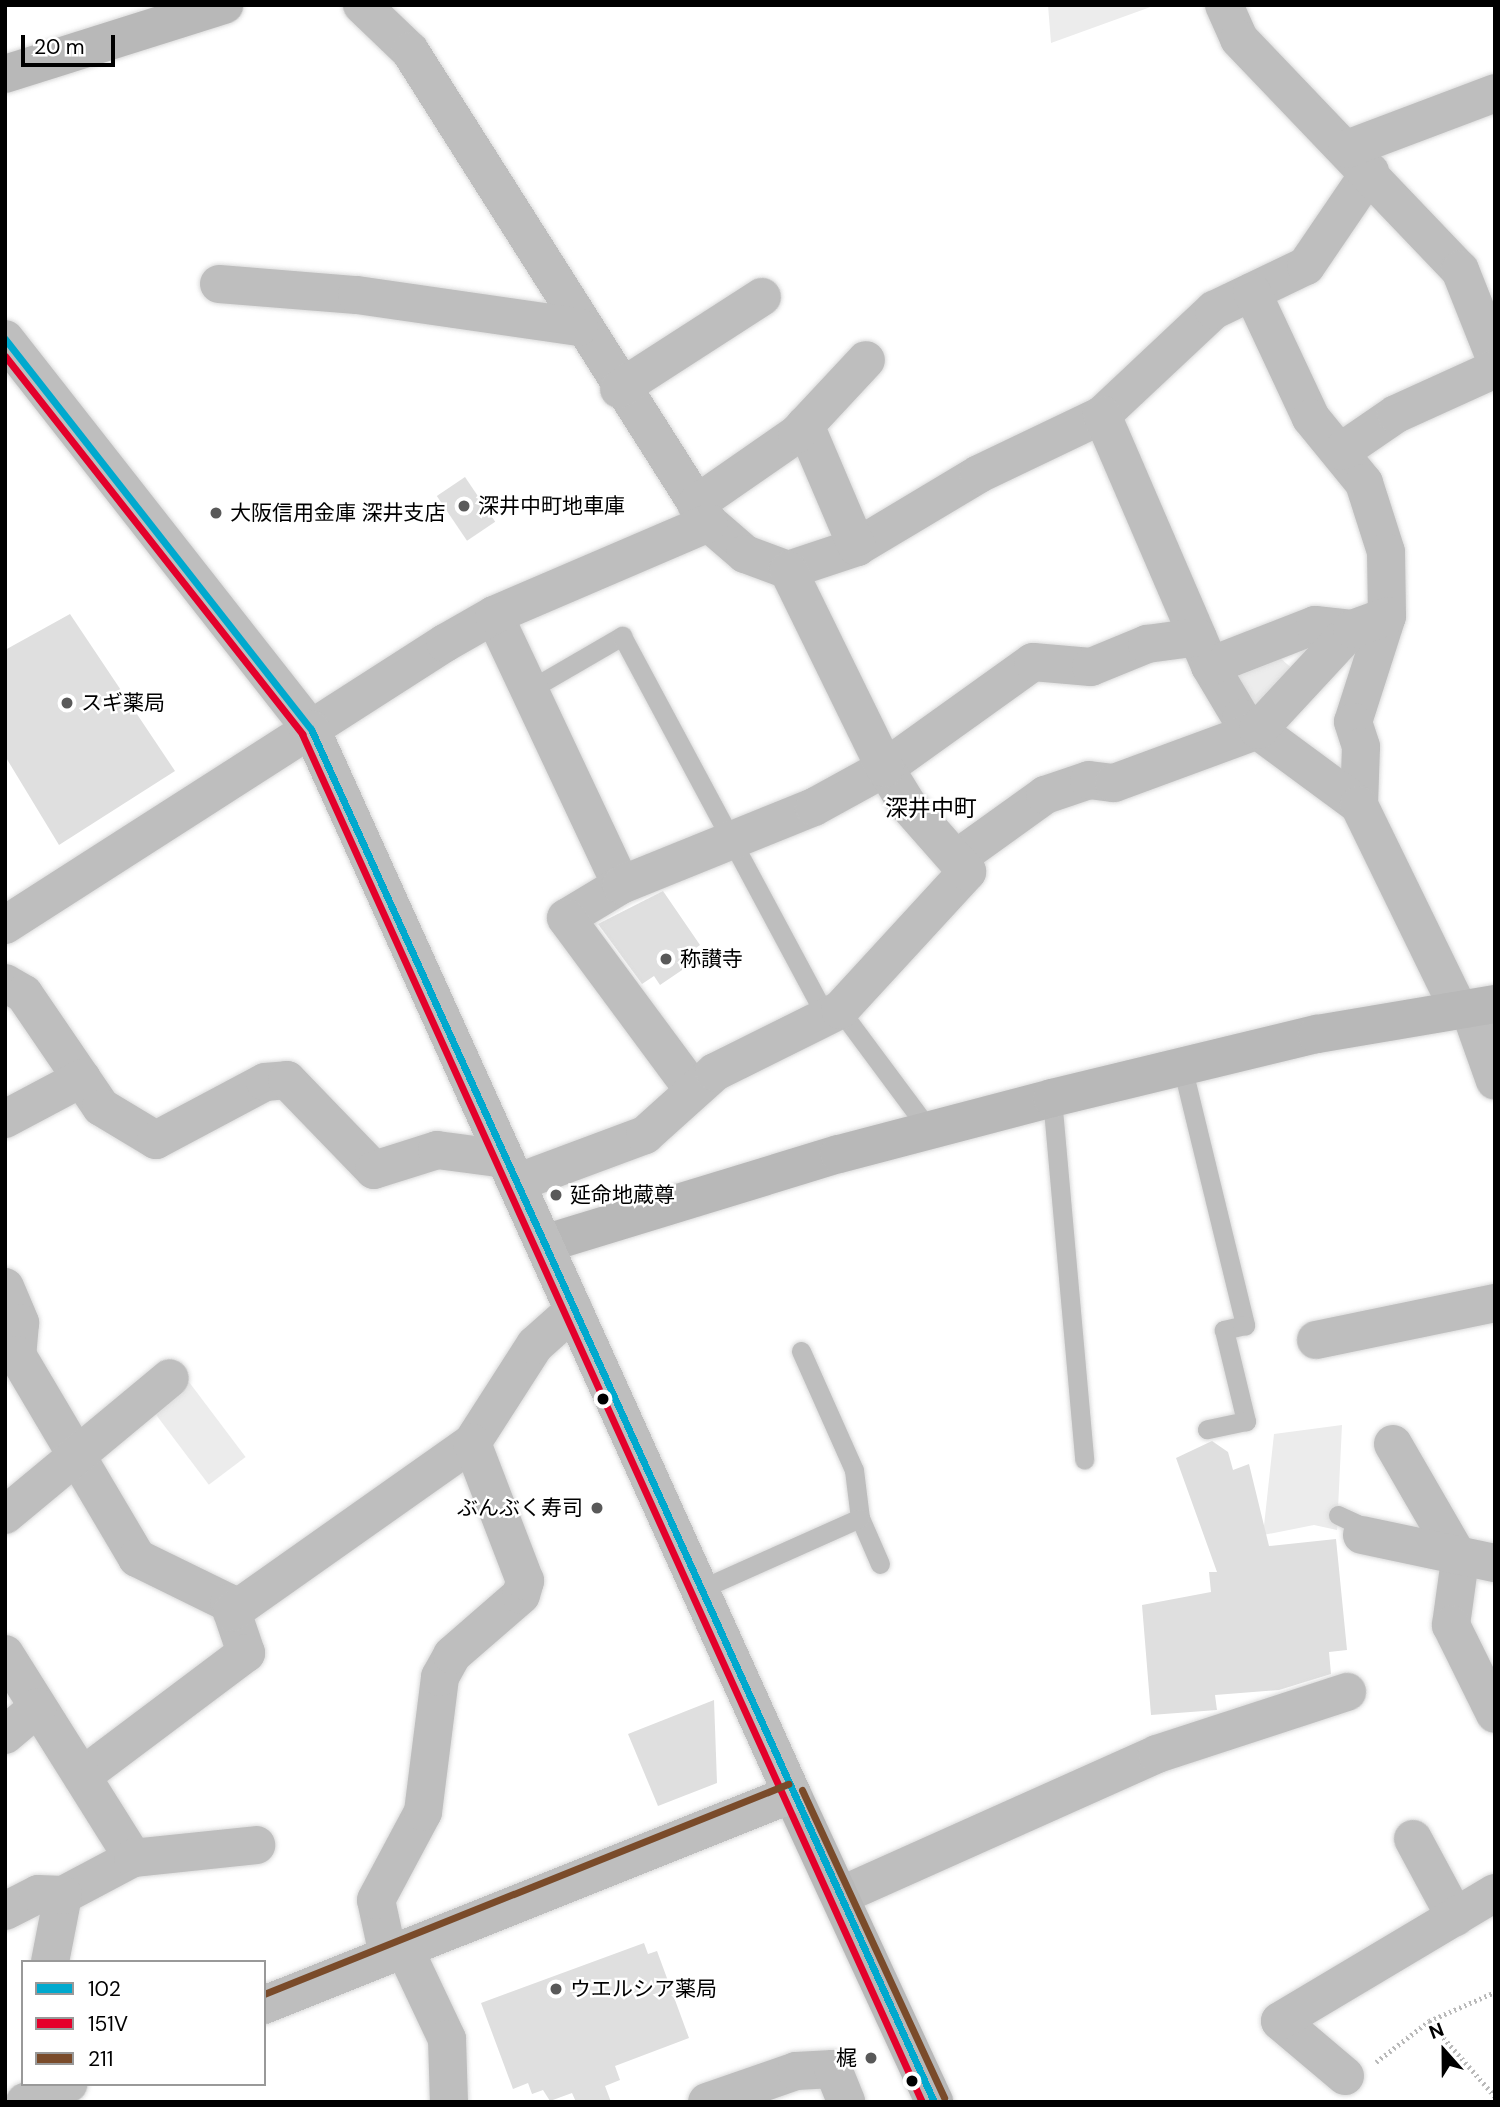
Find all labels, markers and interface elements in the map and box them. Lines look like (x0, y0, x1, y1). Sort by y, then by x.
scale bar (24, 21, 119, 65)
text: 20 m (34, 33, 85, 61)
place label: 深井中町地車庫 (478, 493, 625, 519)
marker: 深井中町地車庫 (456, 498, 472, 514)
place label: 大阪信用金庫 深井支店 (230, 500, 446, 526)
marker: 大阪信用金庫 深井支店 (208, 505, 224, 521)
place label: スギ薬局 (81, 690, 165, 716)
marker: スギ薬局 (59, 695, 75, 711)
district label: 深井中町 (885, 794, 977, 822)
place label: 称讃寺 (680, 946, 743, 972)
marker: 称讃寺 (658, 951, 674, 967)
place label: 延命地蔵尊 (570, 1182, 675, 1208)
marker: 延命地蔵尊 (548, 1187, 564, 1203)
unlabelled marker (596, 1392, 610, 1406)
place label: ぶんぶく寿司 (457, 1495, 583, 1521)
marker: ぶんぶく寿司 (589, 1500, 605, 1516)
legend (21, 1960, 266, 2086)
text: 102 (88, 1975, 121, 2003)
place label: ウエルシア薬局 (570, 1976, 717, 2002)
marker: ウエルシア薬局 (548, 1981, 564, 1997)
text: 151V (88, 2010, 128, 2038)
north arrow (1409, 2016, 1479, 2086)
text: N (1425, 2017, 1447, 2045)
text: 211 (88, 2045, 113, 2073)
place label: 梶 (836, 2045, 857, 2071)
marker: 梶 (863, 2050, 879, 2066)
unlabelled marker (905, 2074, 919, 2088)

